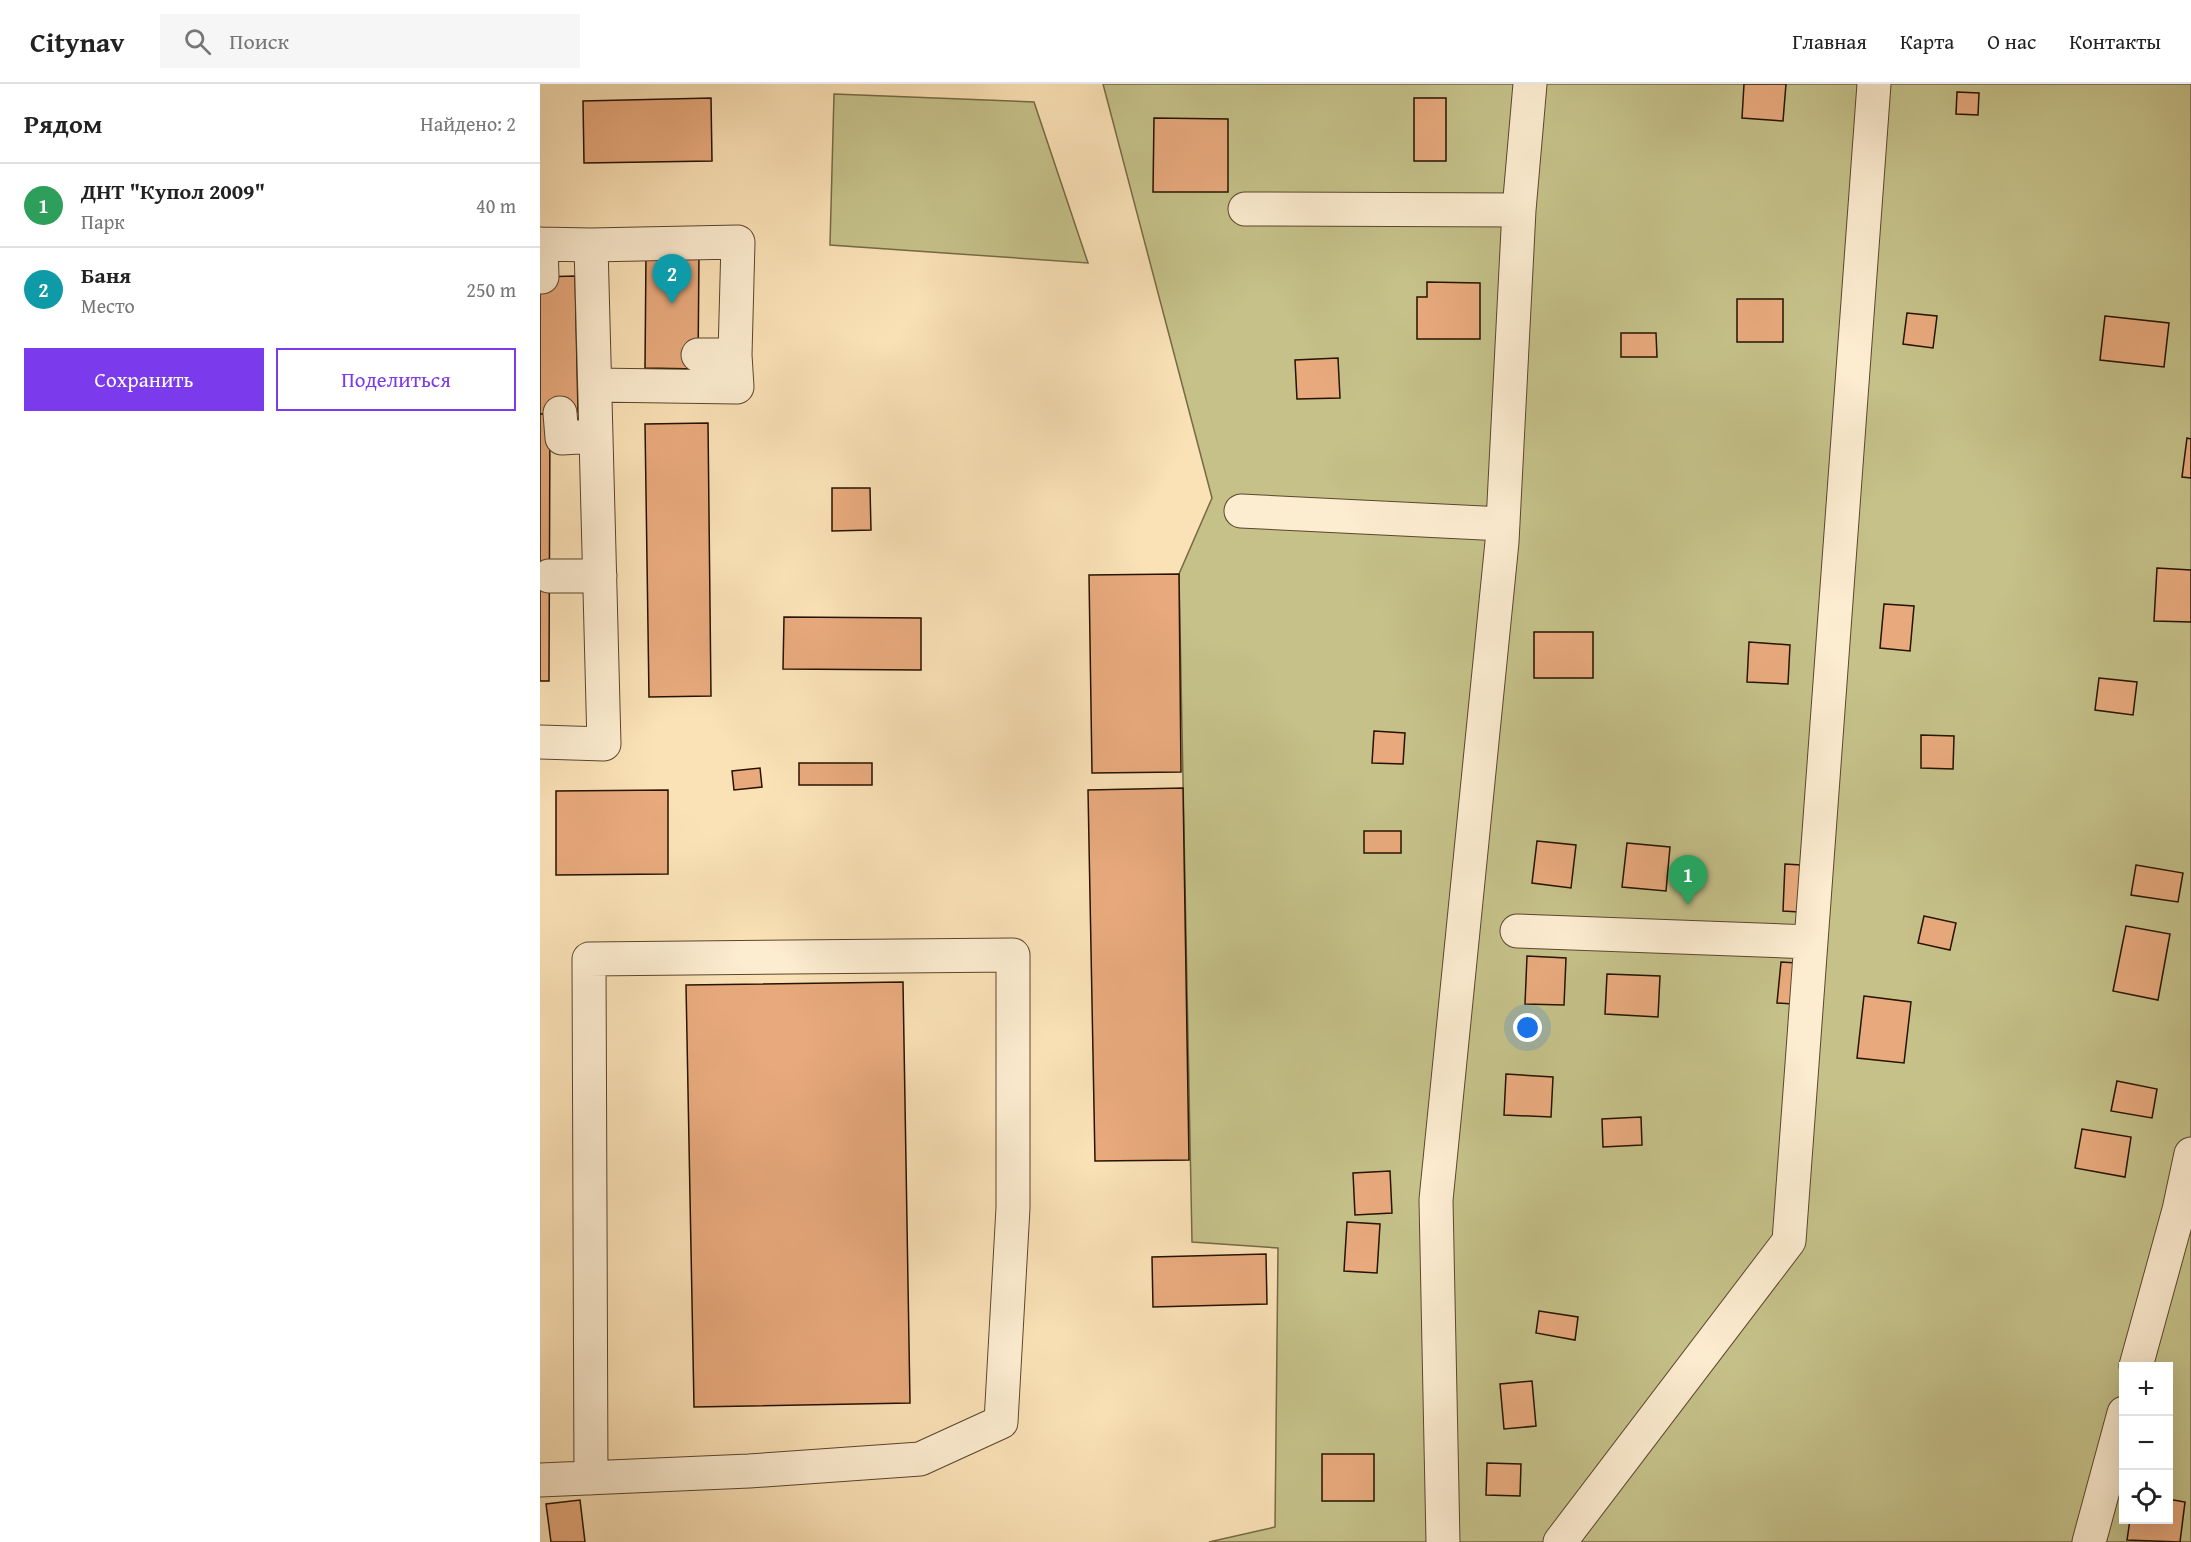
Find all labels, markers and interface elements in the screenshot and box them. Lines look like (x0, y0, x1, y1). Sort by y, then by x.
search box (160, 14, 580, 68)
text: Citynav (30, 21, 124, 62)
icon: search (181, 25, 214, 58)
text: Поиск (229, 25, 289, 57)
text: Главная (1792, 26, 1867, 57)
text: Карта (1900, 26, 1954, 57)
text: О нас (1987, 26, 2036, 57)
text: Контакты (2069, 26, 2161, 57)
text: Рядом (24, 104, 102, 143)
text: Найдено: 2 (420, 109, 516, 138)
text: ДНТ "Купол 2009" (81, 175, 265, 207)
text: 1 (38, 191, 49, 220)
text: 40 m (476, 191, 516, 220)
text: Парк (81, 207, 125, 236)
pin: 2 (652, 254, 692, 304)
text: Баня (81, 259, 131, 291)
text: 2 (38, 275, 49, 304)
text: 250 m (466, 275, 516, 304)
text: Место (81, 291, 135, 320)
button: Сохранить (24, 348, 264, 411)
button: Поделиться (276, 348, 516, 411)
pin: 1 (1668, 856, 1708, 905)
your location (1513, 1013, 1542, 1042)
map controls (2119, 1362, 2173, 1524)
button: + (2119, 1362, 2173, 1416)
button: − (2119, 1416, 2173, 1470)
button: locate (2119, 1470, 2173, 1524)

